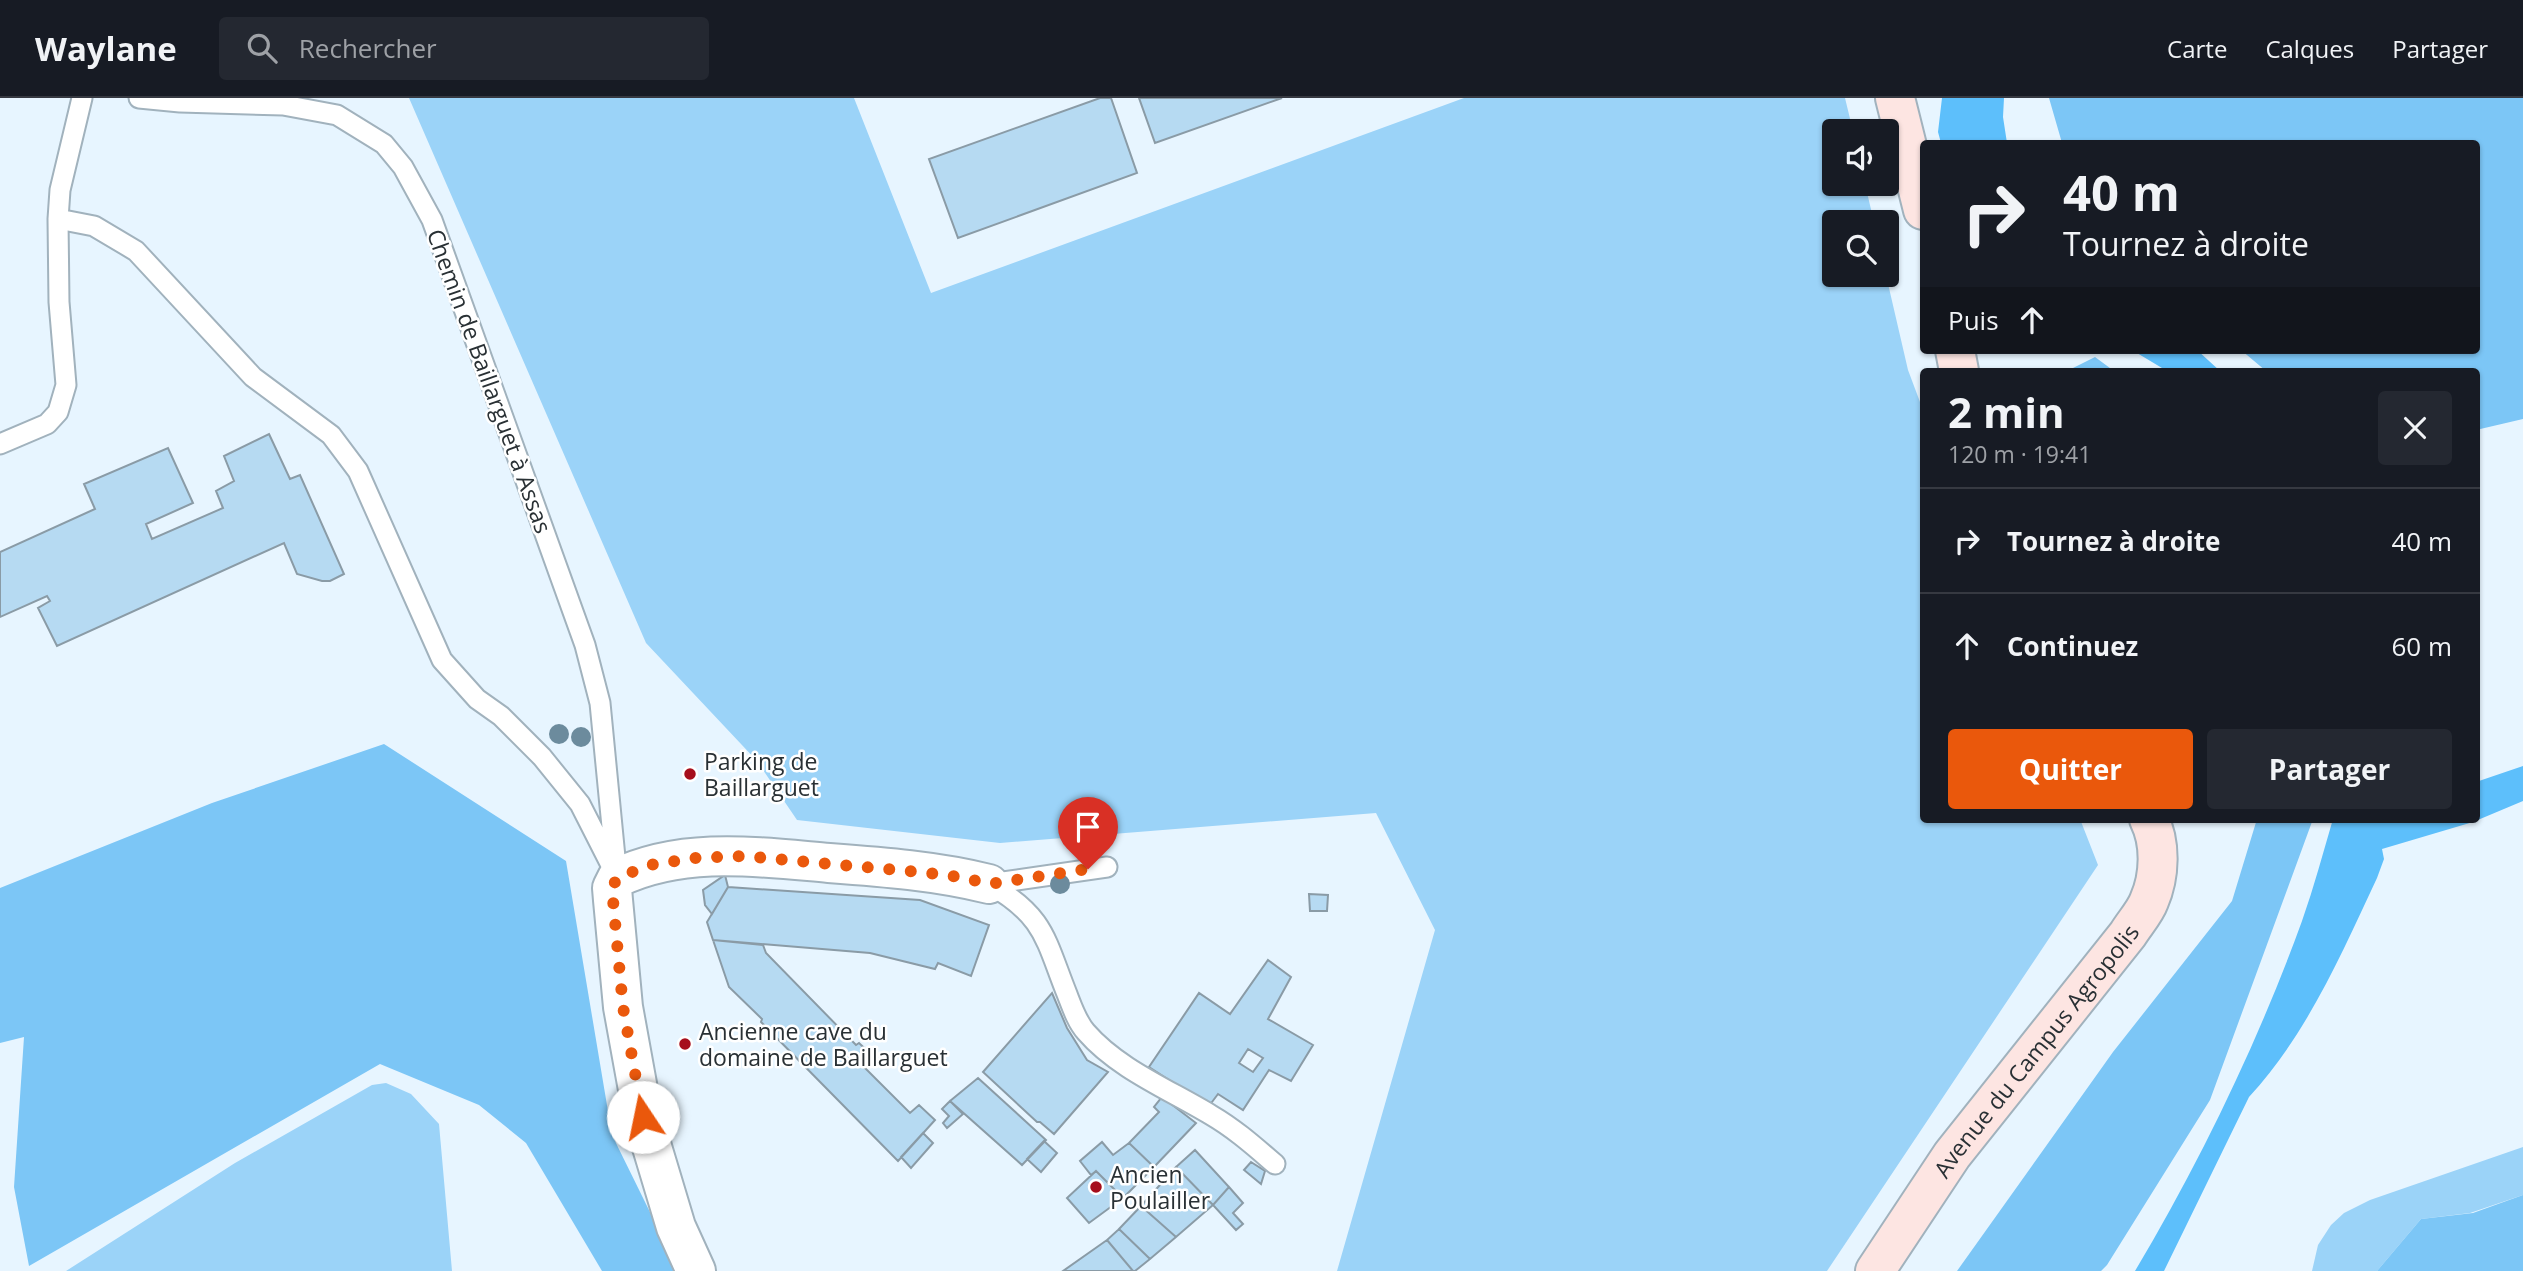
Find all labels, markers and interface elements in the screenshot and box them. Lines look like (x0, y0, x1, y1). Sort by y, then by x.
search box (219, 17, 709, 80)
text: Waylane (35, 26, 177, 71)
icon: search (243, 29, 281, 67)
text: Rechercher (299, 30, 437, 66)
text: Carte (2167, 32, 2227, 65)
text: Calques (2265, 32, 2354, 65)
text: Partager (2392, 32, 2488, 65)
map controls (1822, 119, 1899, 287)
button: sound (1822, 119, 1899, 196)
text: 40 m (2063, 159, 2180, 225)
icon: right (1948, 168, 2039, 259)
button: search (1822, 210, 1899, 287)
text: Tournez à droite (2063, 222, 2309, 265)
street label: Chemin de Baillarguet à Assas (420, 224, 560, 538)
icon: ahead (2013, 301, 2051, 339)
text: Puis (1948, 302, 1999, 338)
text: 2 min (1948, 383, 2065, 440)
button: close (2378, 391, 2452, 465)
text: 120 m · 19:41 (1948, 438, 2091, 470)
icon: right (1948, 522, 1986, 560)
text: Tournez à droite (2007, 523, 2220, 559)
text: 40 m (2391, 523, 2452, 559)
icon: ahead (1948, 627, 1986, 665)
text: Continuez (2007, 628, 2138, 664)
text: 60 m (2391, 628, 2452, 664)
button: Quitter (1948, 729, 2193, 809)
button: Partager (2207, 729, 2452, 809)
place label: Parking de Baillarguet (704, 745, 819, 803)
marker: Parking de Baillarguet (682, 766, 698, 782)
pin (1058, 797, 1118, 869)
icon: arrive (1069, 808, 1107, 846)
street label: Avenue du Campus Agropolis (1926, 918, 2146, 1184)
place label: Ancienne cave du domaine de Baillarguet (699, 1015, 948, 1073)
marker: Ancienne cave du domaine de Baillarguet (677, 1036, 693, 1052)
position arrow (606, 1080, 680, 1154)
place label: Ancien Poulailler (1110, 1158, 1211, 1216)
marker: Ancien Poulailler (1088, 1179, 1104, 1195)

